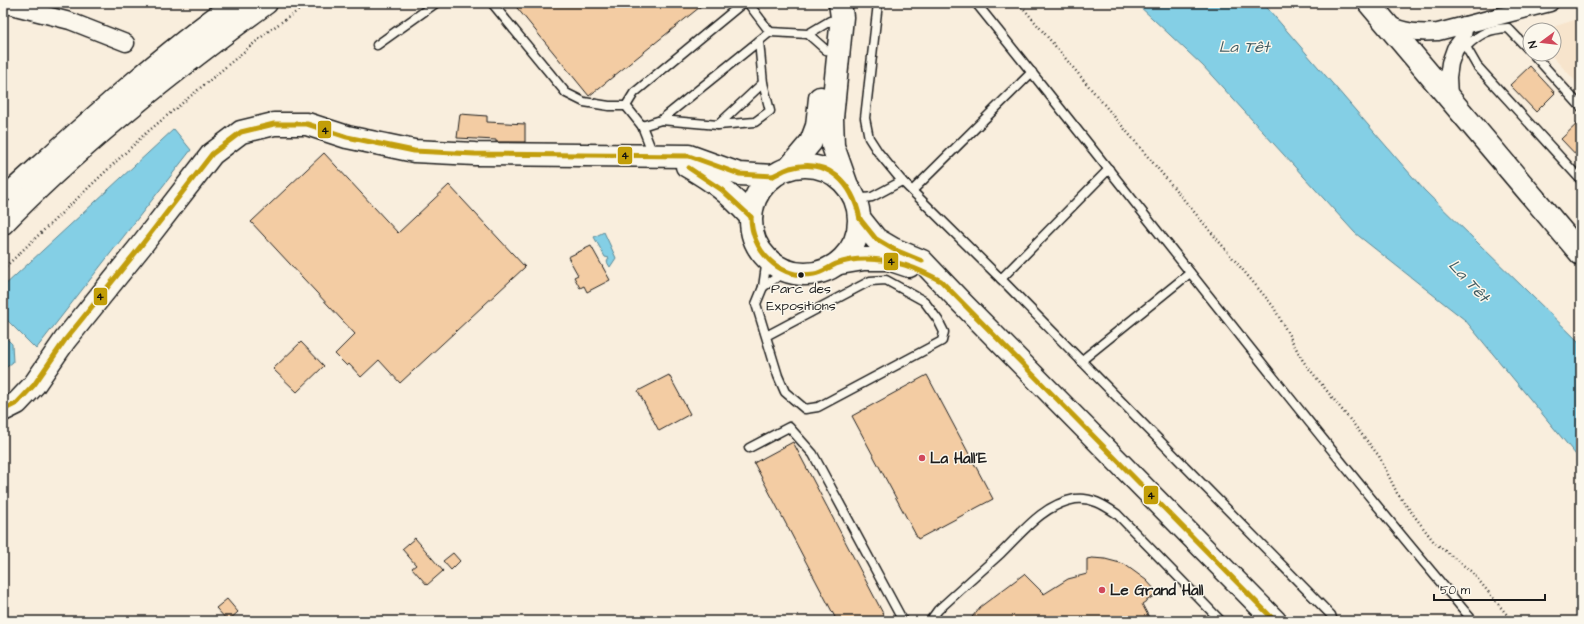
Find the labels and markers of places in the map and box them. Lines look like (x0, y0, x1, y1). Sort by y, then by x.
marker: Parc des Expositions (796, 270, 806, 280)
place label: Parc des Expositions (766, 279, 836, 316)
place label: La Hall'E (930, 448, 987, 469)
marker: La Hall'E (917, 453, 927, 463)
place label: Le Grand Hall (1110, 580, 1204, 601)
marker: Le Grand Hall (1097, 585, 1107, 595)

